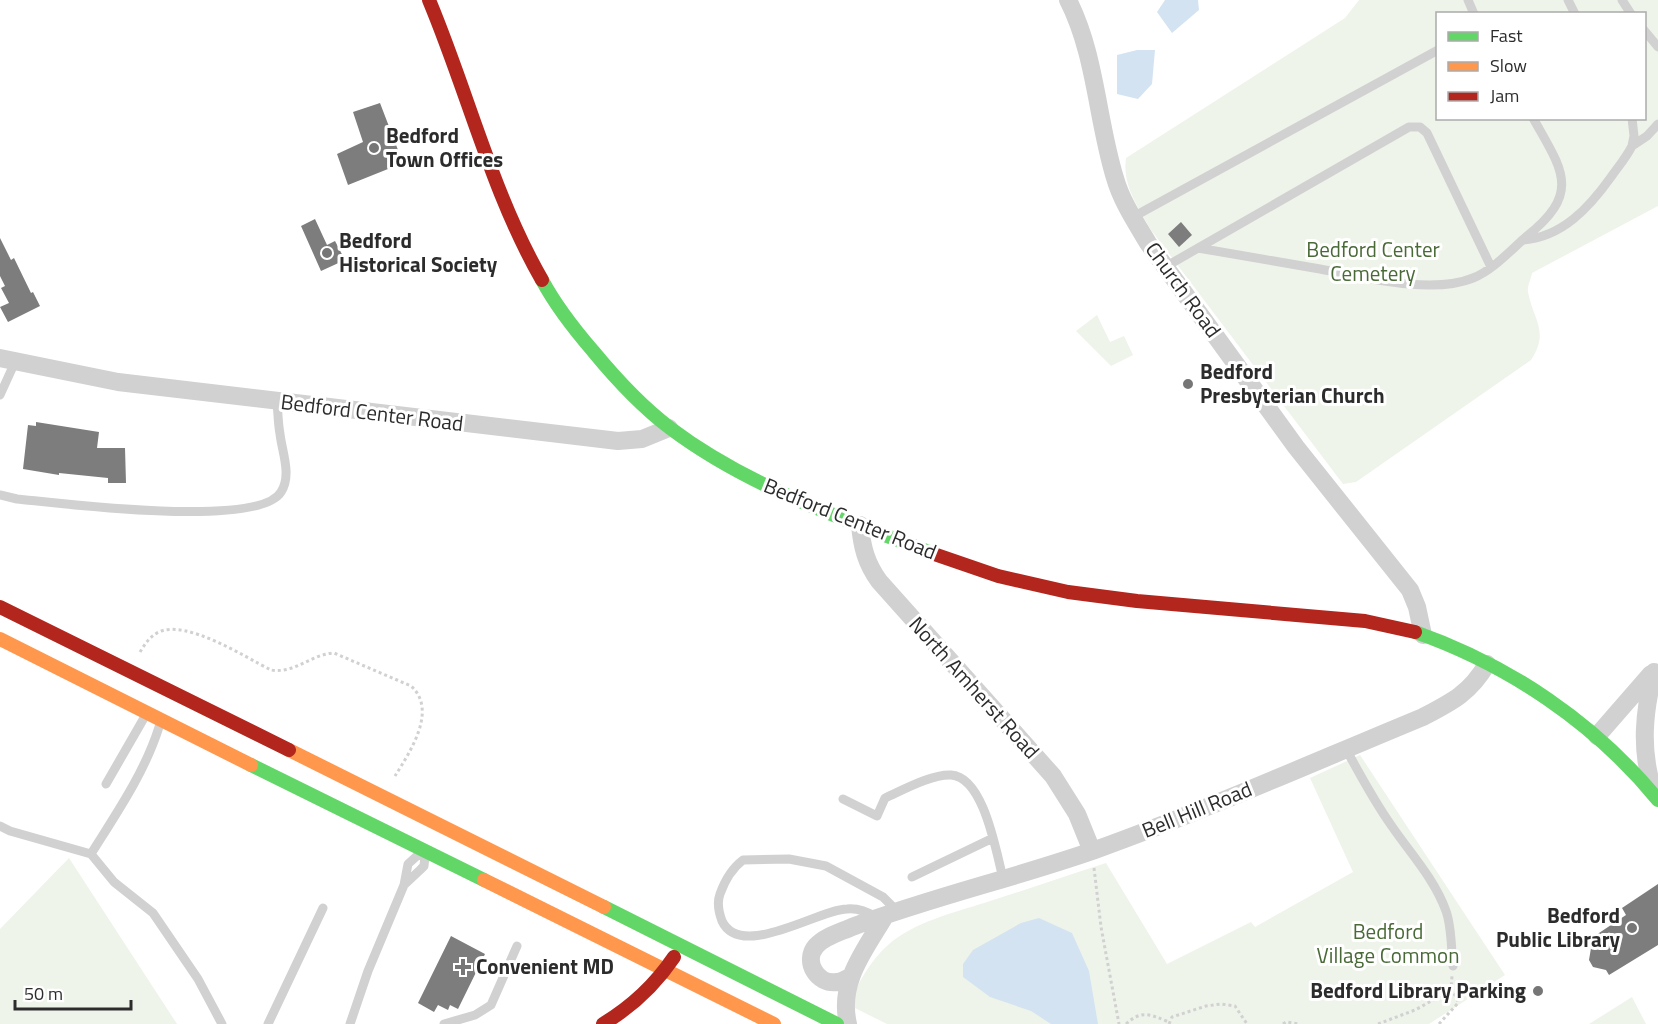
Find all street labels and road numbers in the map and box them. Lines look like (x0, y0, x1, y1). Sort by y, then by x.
street label: Church Road (1138, 235, 1230, 344)
street label: Bedford Center Road (279, 385, 465, 439)
street label: Bedford Center Road (759, 469, 941, 567)
street label: North Amherst Road (902, 609, 1048, 766)
street label: Bell Hill Road (1137, 772, 1257, 846)

